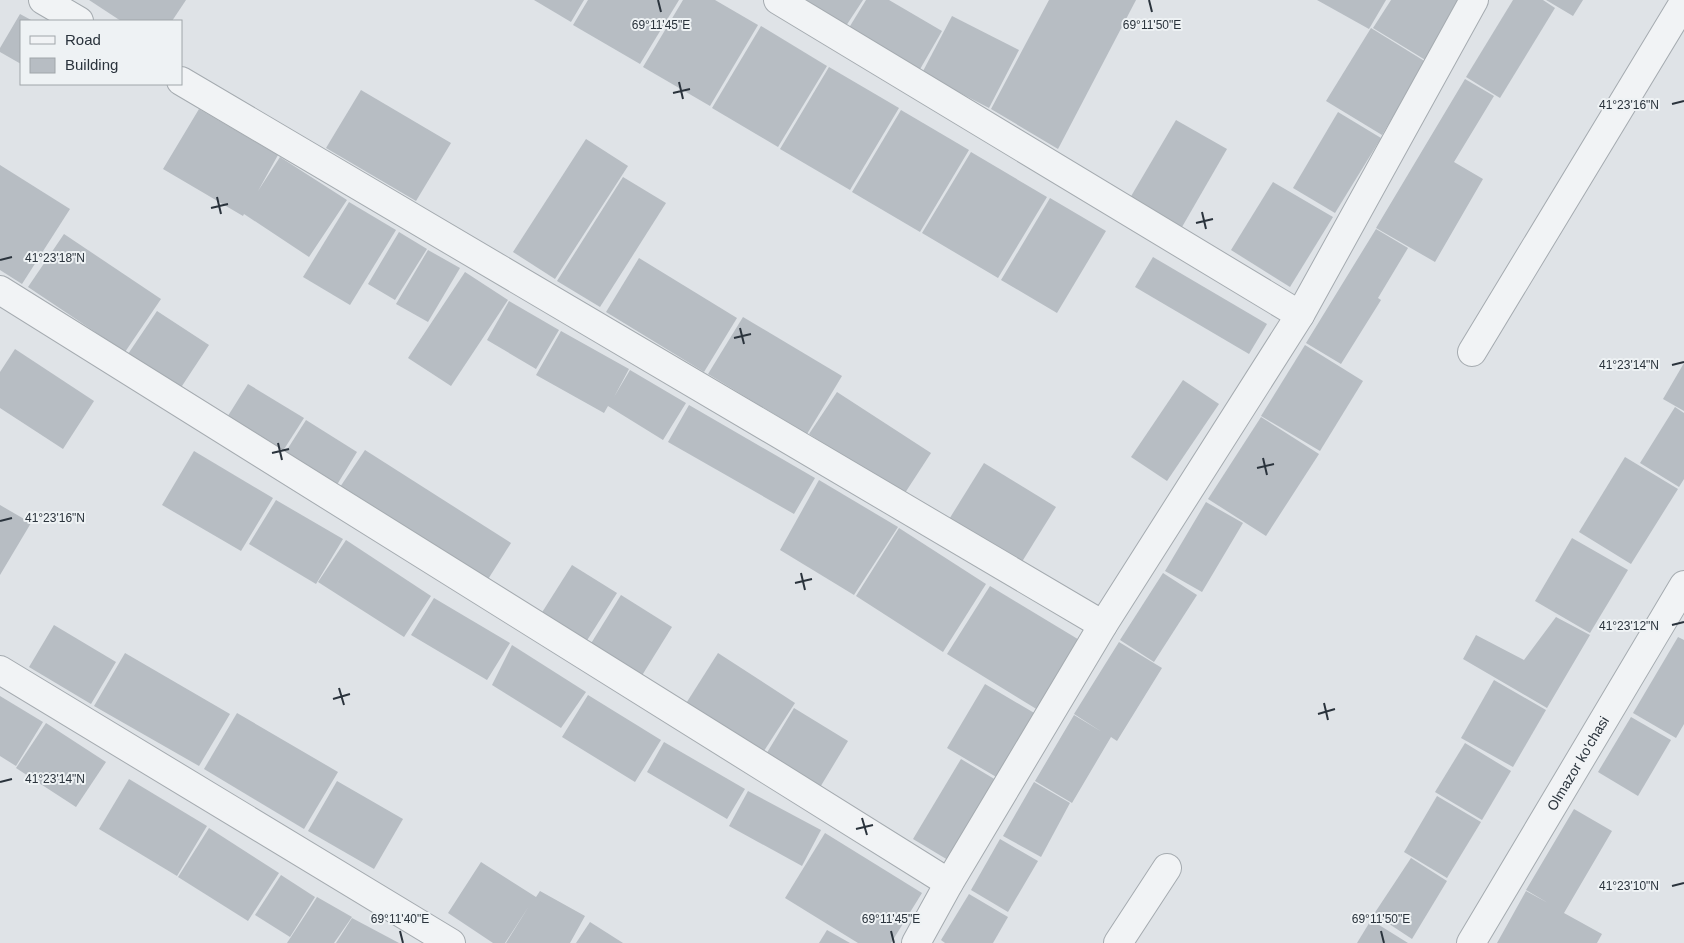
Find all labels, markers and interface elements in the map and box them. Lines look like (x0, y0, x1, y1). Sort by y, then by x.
text: 69°11'45"E (632, 18, 690, 32)
text: 69°11'50"E (1123, 18, 1181, 32)
legend (20, 20, 182, 85)
text: Road (65, 31, 101, 48)
text: Building (65, 56, 118, 73)
text: 41°23'16"N (1599, 98, 1659, 112)
text: 41°23'18"N (25, 251, 85, 265)
text: 41°23'14"N (1599, 358, 1659, 372)
text: 41°23'16"N (25, 511, 85, 525)
text: 41°23'12"N (1599, 619, 1659, 633)
street label: Olmazor ko'chasi (1544, 713, 1612, 813)
text: 41°23'14"N (25, 772, 85, 786)
text: 41°23'10"N (1599, 879, 1659, 893)
text: 69°11'40"E (371, 912, 429, 926)
text: 69°11'45"E (862, 912, 920, 926)
text: 69°11'50"E (1352, 912, 1410, 926)

